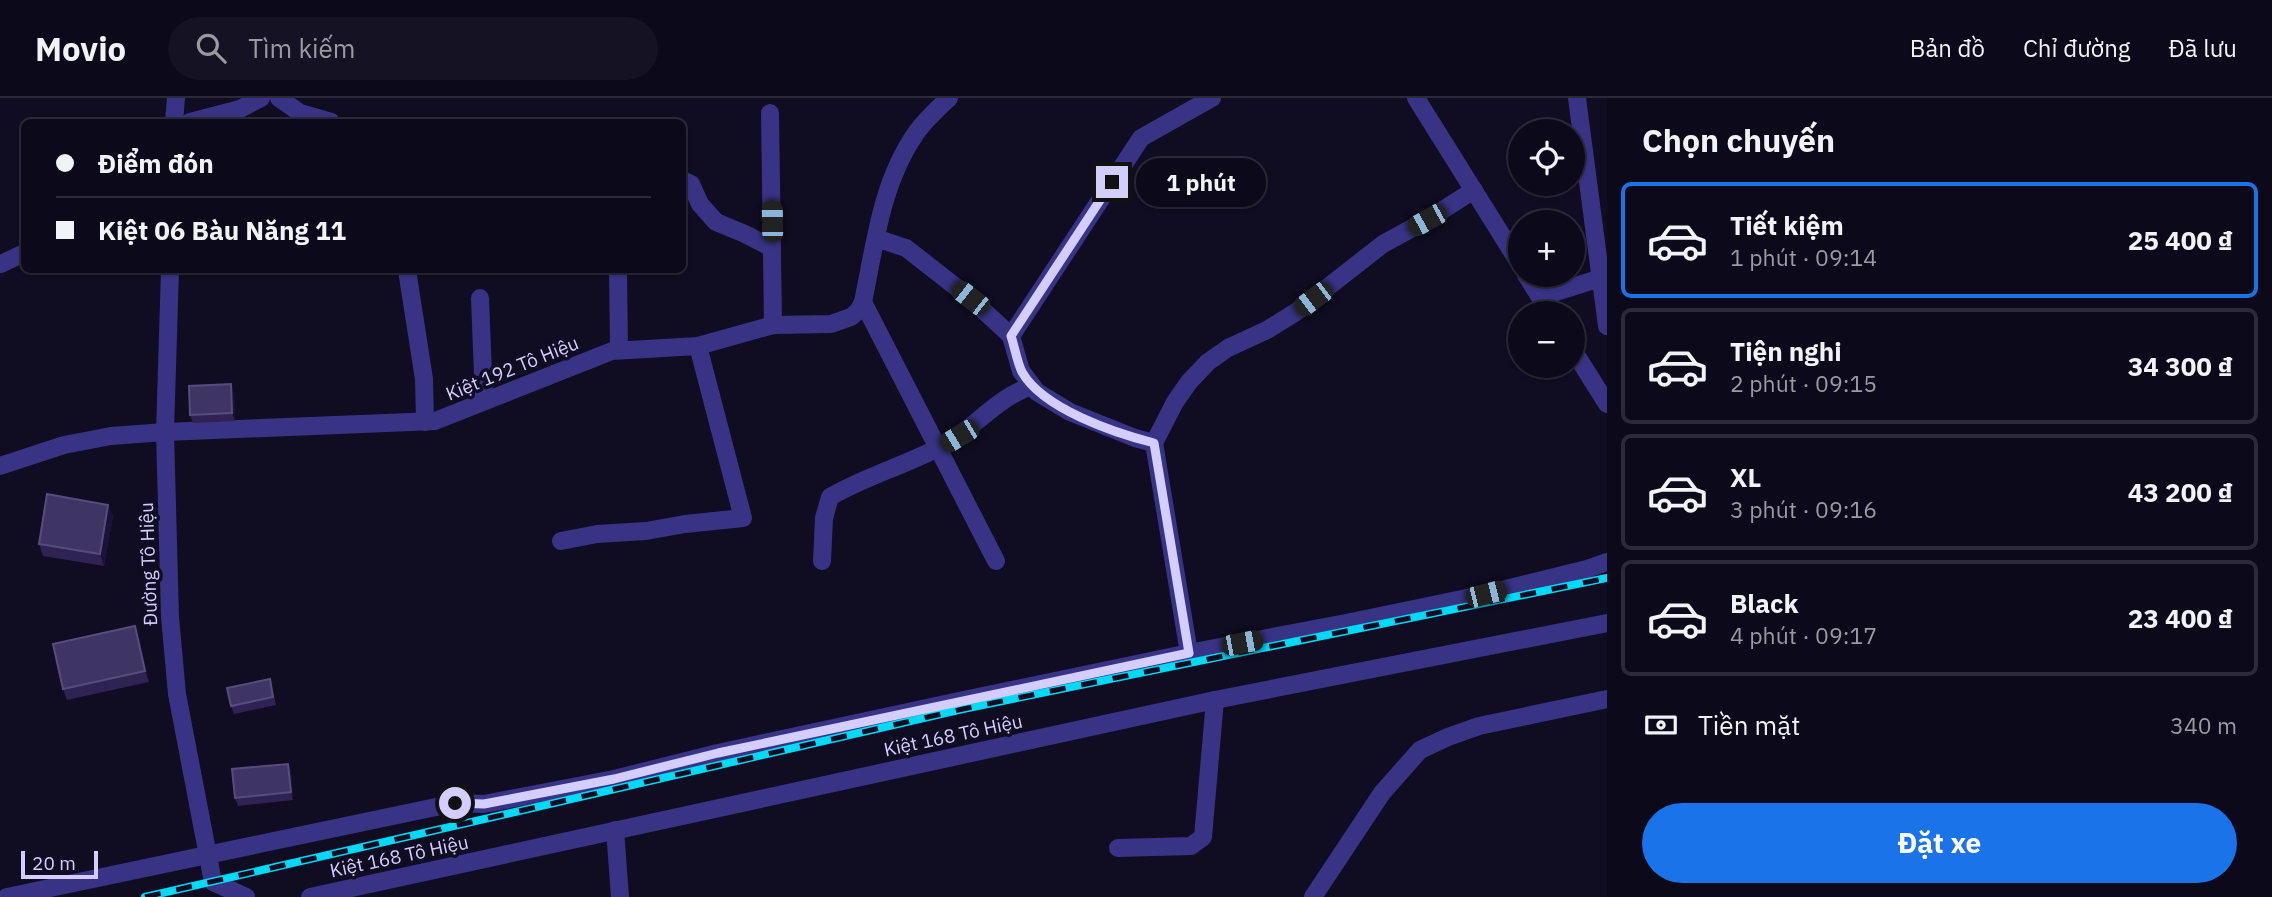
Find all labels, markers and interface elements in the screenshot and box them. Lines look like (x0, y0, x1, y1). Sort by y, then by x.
search box (168, 17, 658, 80)
text: Movio (35, 27, 126, 70)
icon: search (192, 29, 230, 67)
text: Tìm kiếm (248, 31, 356, 65)
text: Bản đồ (1910, 32, 1985, 64)
text: Chỉ đường (2023, 32, 2131, 64)
text: Đã lưu (2169, 32, 2237, 64)
map controls (1508, 119, 1585, 378)
button: locate (1508, 119, 1585, 196)
text: Chọn chuyến (1642, 119, 1835, 161)
text: Điểm đón (98, 146, 214, 180)
callout: 1 phút (1136, 158, 1266, 206)
route end (1096, 166, 1128, 198)
text: 1 phút (1166, 167, 1236, 197)
car (762, 200, 783, 242)
car (1404, 201, 1451, 239)
text: Tiết kiệm (1730, 208, 1844, 242)
icon: car (1646, 209, 1709, 272)
button: + (1508, 210, 1585, 287)
text: Kiệt 06 Bàu Năng 11 (98, 213, 346, 247)
text: 25 400 ₫ (2128, 223, 2233, 257)
text: 1 phút · 09:14 (1730, 242, 1877, 272)
car (947, 277, 994, 319)
car (1290, 278, 1337, 320)
button: − (1508, 301, 1585, 378)
street label: Kiệt 192 Tô Hiệu (442, 330, 582, 406)
text: Tiện nghi (1730, 334, 1842, 368)
icon: car (1646, 335, 1709, 398)
text: 34 300 ₫ (2128, 349, 2233, 383)
text: 2 phút · 09:15 (1730, 368, 1877, 398)
car (936, 416, 983, 456)
text: XL (1730, 460, 1761, 494)
icon: car (1646, 461, 1709, 524)
text: 43 200 ₫ (2128, 475, 2233, 509)
text: 3 phút · 09:16 (1730, 494, 1877, 524)
street label: Đường Tô Hiệu (134, 502, 162, 626)
car (1464, 579, 1509, 609)
text: Black (1730, 586, 1798, 620)
icon: car (1646, 587, 1709, 650)
text: 23 400 ₫ (2128, 601, 2233, 635)
text: 4 phút · 09:17 (1730, 620, 1877, 650)
car (1220, 629, 1265, 657)
icon: cash (1642, 706, 1680, 744)
text: Tiền mặt (1698, 708, 1800, 742)
street label: Kiệt 168 Tô Hiệu (881, 709, 1025, 761)
text: 340 m (2170, 710, 2237, 740)
route start (439, 787, 471, 819)
button: Đặt xe (1642, 803, 2237, 883)
street label: Kiệt 168 Tô Hiệu (327, 830, 471, 882)
scale bar (21, 848, 98, 880)
text: 20 m (32, 851, 76, 875)

